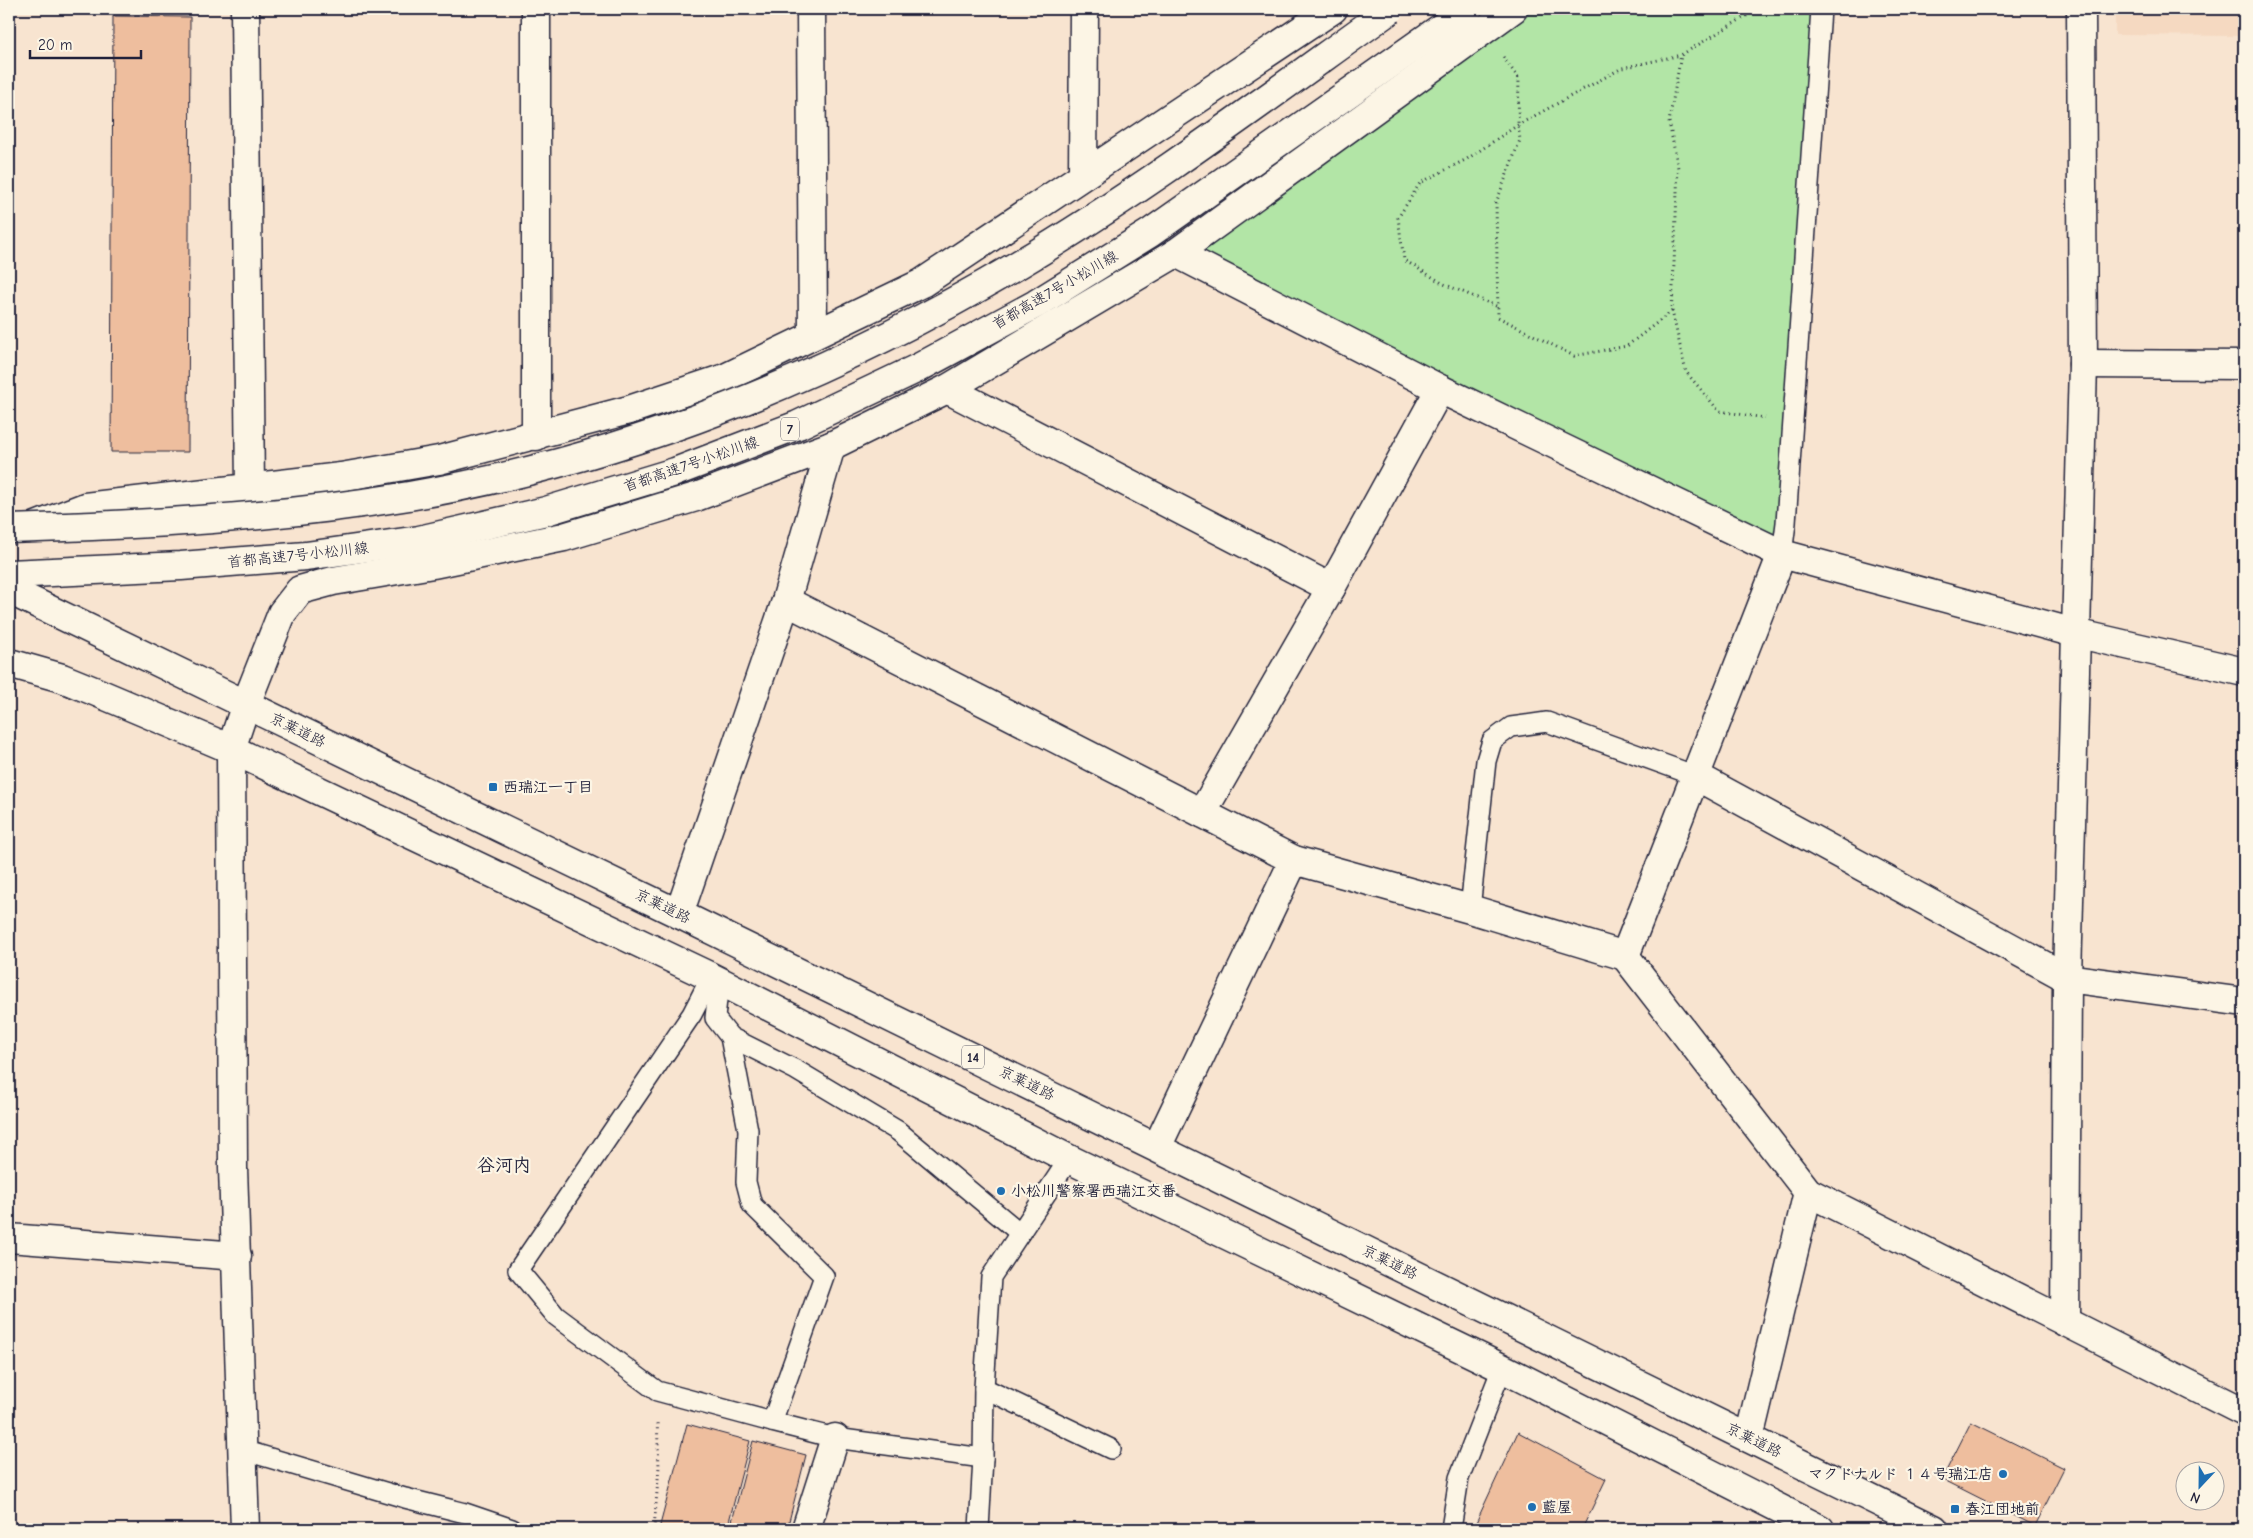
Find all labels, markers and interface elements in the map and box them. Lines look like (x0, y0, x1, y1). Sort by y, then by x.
scale bar (30, 28, 141, 60)
text: 20 m (38, 36, 72, 54)
street label: 首都高速7号小松川線 (989, 247, 1121, 333)
road number: 7 (781, 418, 799, 440)
street label: 首都高速7号小松川線 (621, 432, 761, 496)
street label: 首都高速7号小松川線 (226, 539, 370, 571)
street label: 京葉道路 (267, 709, 329, 751)
place label: 西瑞江一丁目 (503, 778, 593, 796)
marker: 西瑞江一丁目 (487, 781, 499, 793)
street label: 京葉道路 (632, 885, 694, 927)
road number: 14 (962, 1046, 984, 1068)
street label: 京葉道路 (996, 1062, 1058, 1104)
district label: 谷河内 (477, 1155, 531, 1176)
place label: 小松川警察署西瑞江交番 (1011, 1182, 1176, 1200)
marker: 小松川警察署西瑞江交番 (995, 1185, 1007, 1197)
street label: 京葉道路 (1359, 1241, 1421, 1283)
street label: 京葉道路 (1723, 1419, 1785, 1461)
north arrow (2176, 1460, 2226, 1510)
place label: マクドナルド １４号瑞江店 (1808, 1465, 1993, 1483)
marker: マクドナルド １４号瑞江店 (1997, 1468, 2009, 1480)
text: N (2188, 1488, 2203, 1507)
place label: 藍屋 (1542, 1498, 1572, 1516)
place label: 春江団地前 (1965, 1500, 2040, 1518)
marker: 藍屋 (1526, 1501, 1538, 1513)
marker: 春江団地前 (1949, 1503, 1961, 1515)

